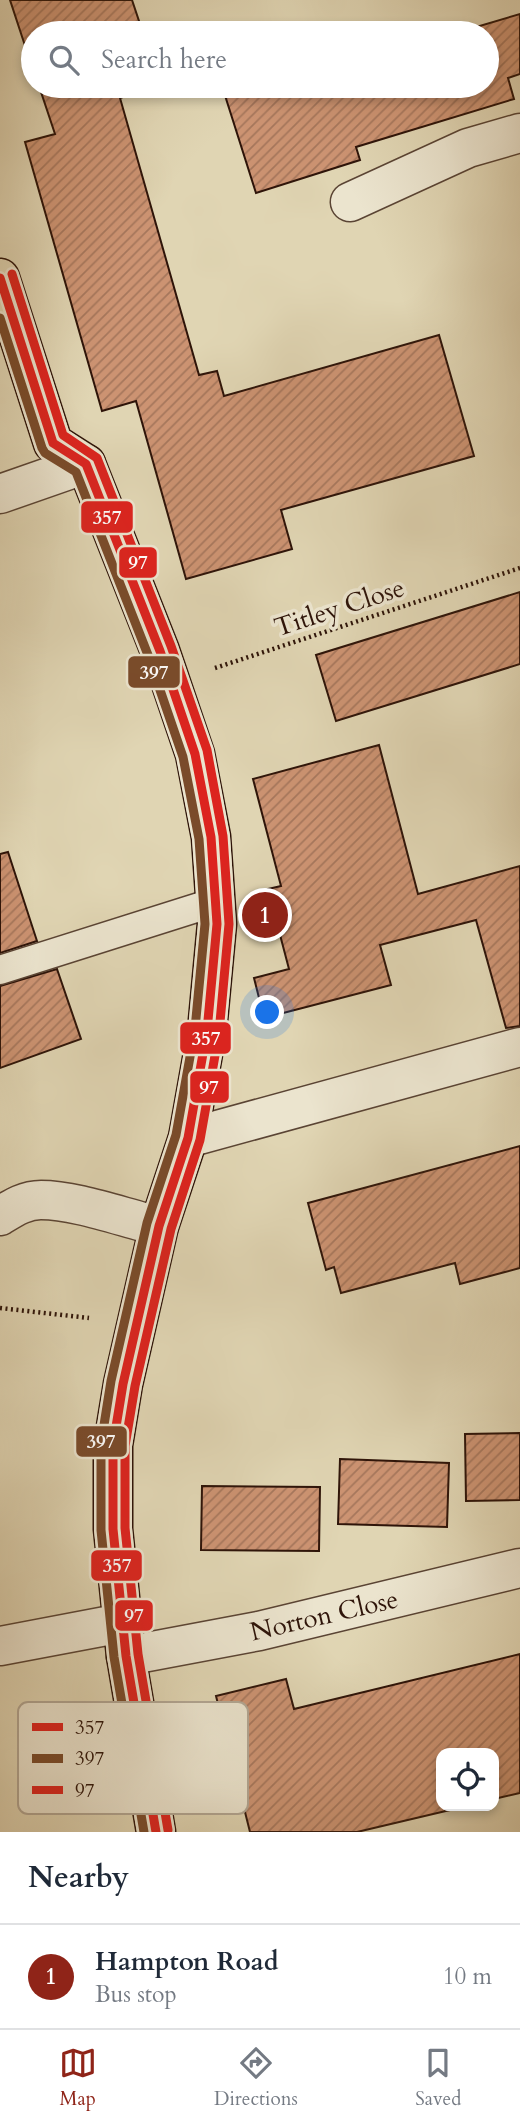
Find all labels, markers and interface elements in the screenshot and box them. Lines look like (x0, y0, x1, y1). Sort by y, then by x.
search box (21, 21, 499, 98)
icon: search (45, 41, 83, 79)
text: Search here (101, 42, 227, 77)
line badge: 357 (80, 500, 134, 534)
text: 357 (92, 505, 122, 531)
line badge: 97 (118, 546, 158, 579)
text: 97 (128, 550, 148, 576)
street label: Titley Close (270, 570, 409, 645)
line badge: 397 (127, 655, 181, 689)
text: 397 (139, 660, 169, 686)
pin: 1 (242, 889, 288, 941)
your location (250, 995, 284, 1029)
line badge: 357 (179, 1021, 232, 1055)
text: 357 (191, 1026, 221, 1052)
line badge: 97 (189, 1070, 230, 1104)
text: 97 (199, 1075, 219, 1101)
line badge: 397 (75, 1425, 128, 1458)
text: 397 (86, 1429, 116, 1455)
line badge: 357 (90, 1549, 143, 1582)
text: 357 (102, 1553, 132, 1579)
street label: Norton Close (247, 1581, 402, 1649)
line badge: 97 (114, 1599, 154, 1632)
text: 97 (124, 1603, 144, 1629)
legend (18, 1702, 248, 1814)
text: 357 (75, 1715, 104, 1741)
text: 397 (75, 1746, 104, 1772)
map controls (436, 1748, 499, 1811)
button: locate (436, 1748, 499, 1811)
text: 97 (75, 1778, 95, 1804)
text: Nearby (28, 1857, 129, 1898)
text: Hampton Road (95, 1944, 278, 1979)
text: 1 (45, 1961, 57, 1992)
text: 10 m (443, 1961, 492, 1992)
text: Bus stop (95, 1979, 177, 2010)
tab: Map (59, 2044, 97, 2112)
tab: Directions (214, 2044, 298, 2112)
tab: Saved (415, 2044, 461, 2112)

